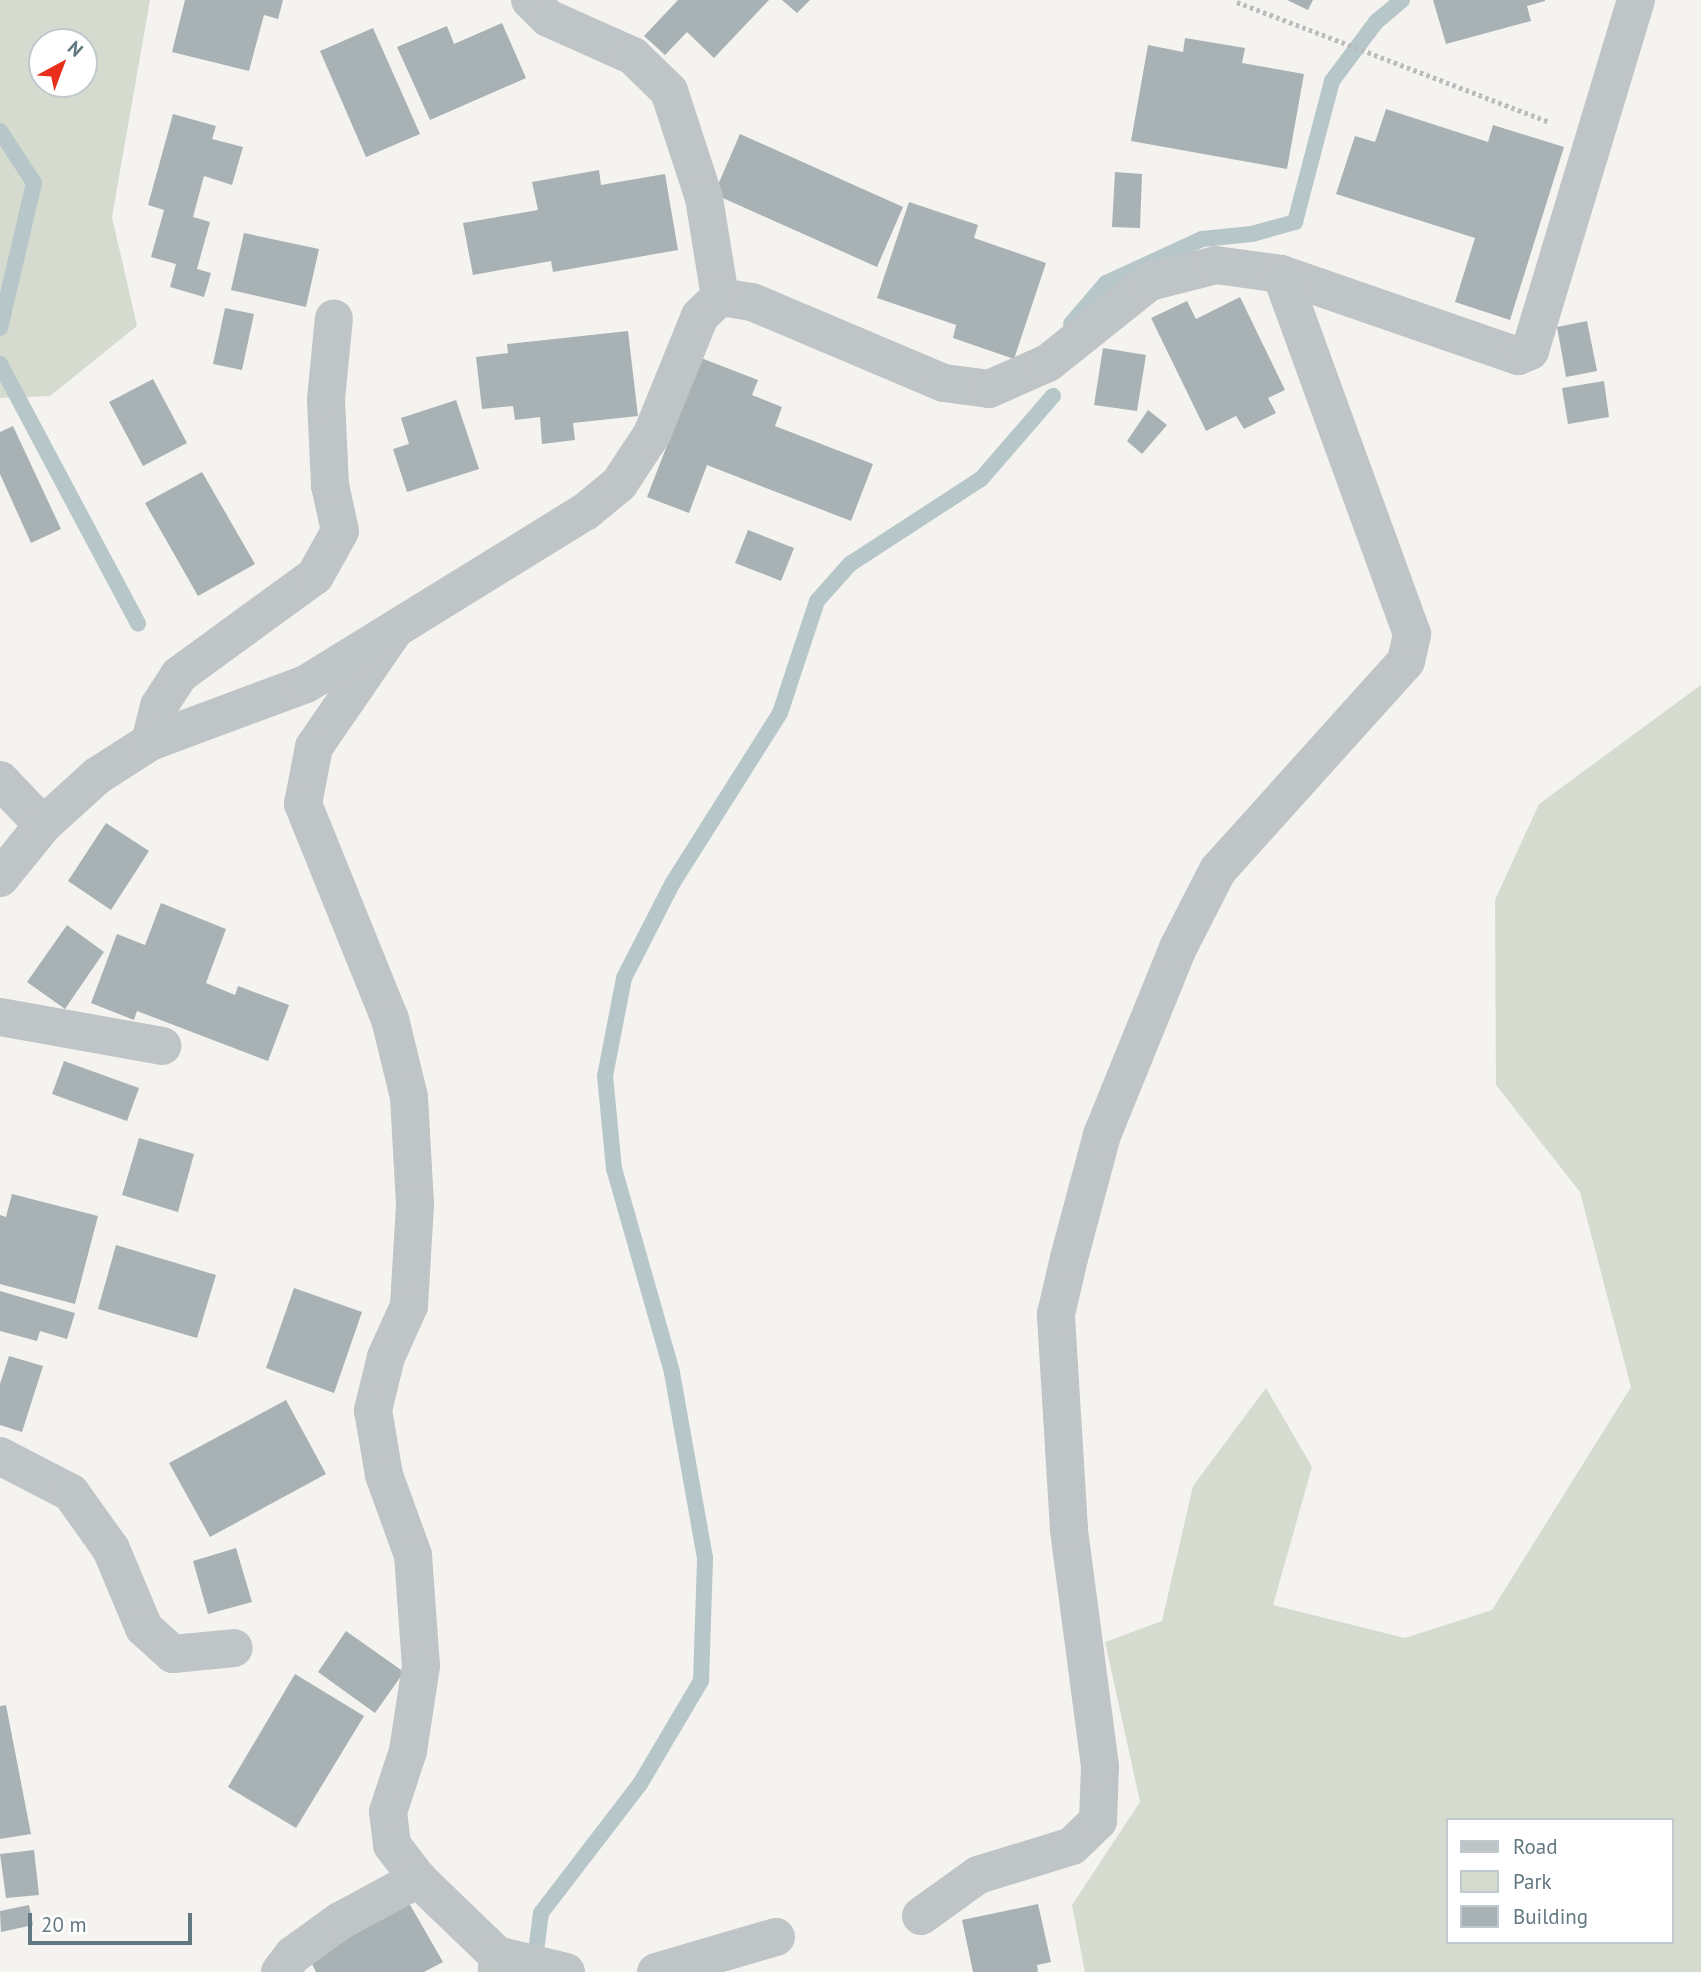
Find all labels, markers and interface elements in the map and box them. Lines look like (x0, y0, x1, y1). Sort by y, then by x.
north arrow (28, 28, 98, 98)
text: N (63, 36, 88, 62)
legend (1446, 1818, 1673, 1944)
text: Road (1513, 1833, 1557, 1860)
text: Park (1513, 1868, 1552, 1895)
scale bar (32, 1898, 196, 1942)
text: Building (1513, 1903, 1588, 1930)
text: 20 m (41, 1911, 87, 1938)

